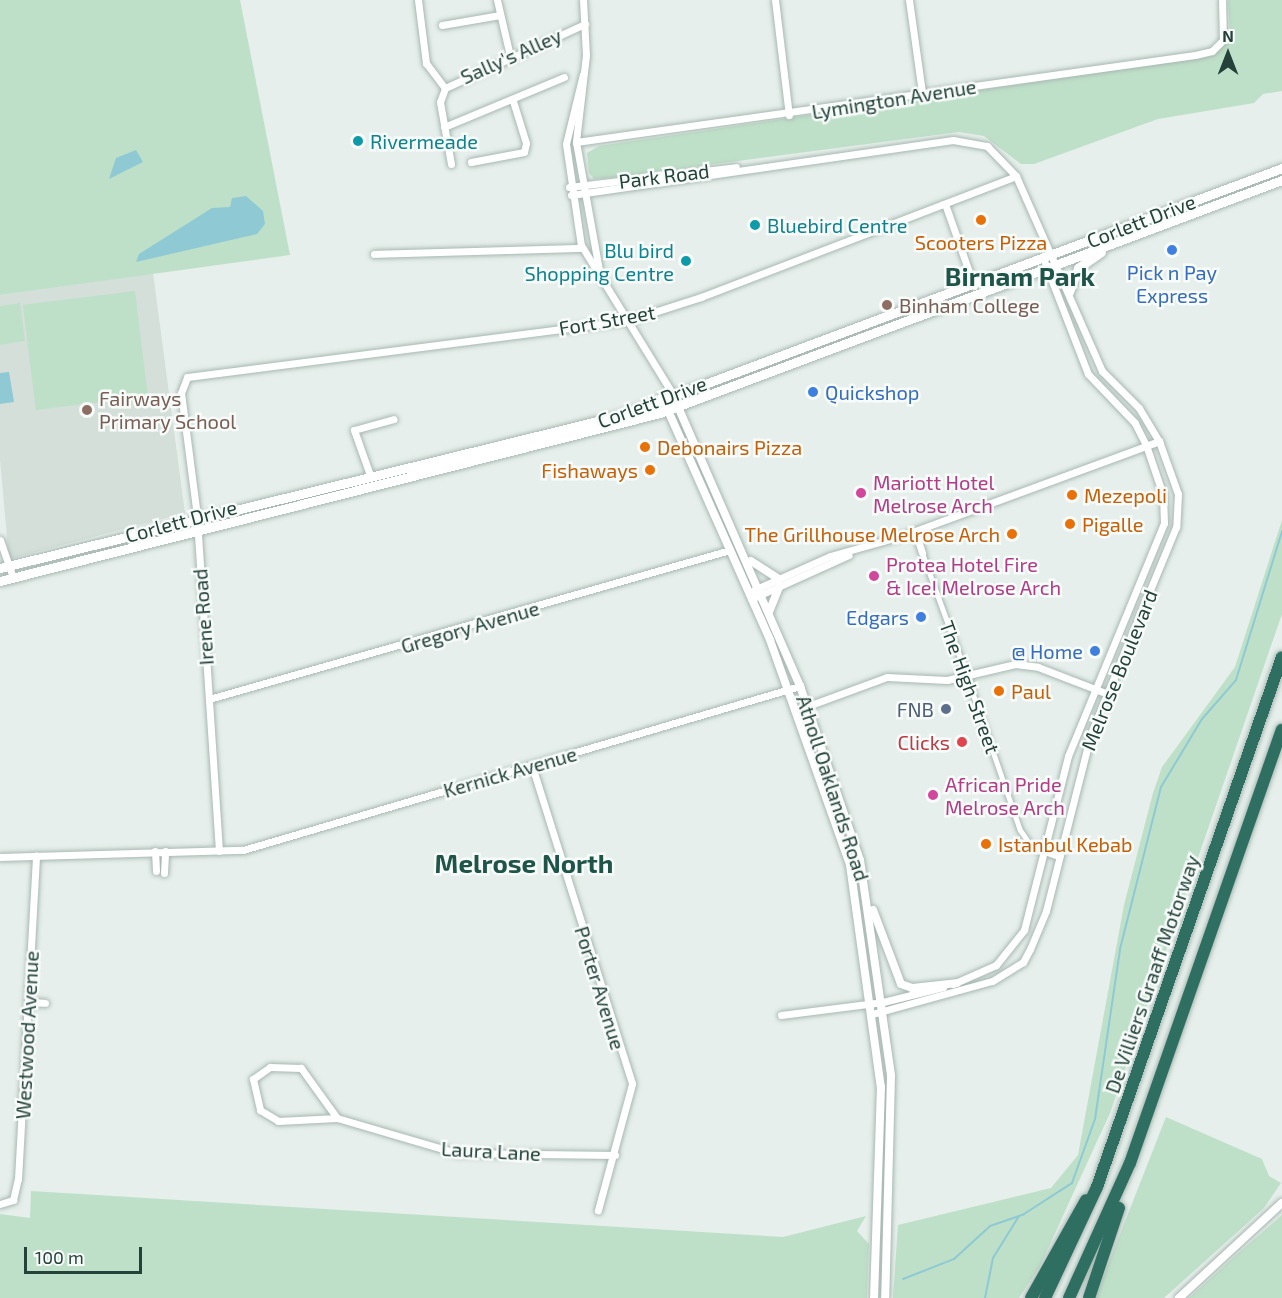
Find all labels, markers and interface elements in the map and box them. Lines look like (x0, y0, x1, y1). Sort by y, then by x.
street label: Sally's Alley (457, 23, 565, 89)
north arrow (1198, 24, 1258, 84)
text: N (1222, 26, 1234, 45)
street label: Lymington Avenue (810, 74, 978, 124)
place label: Rivermeade (370, 129, 478, 153)
marker: Rivermeade (351, 134, 365, 148)
street label: Park Road (617, 159, 711, 193)
street label: Corlett Drive (1083, 189, 1199, 253)
place label: Bluebird Centre (767, 213, 907, 237)
marker: Scooters Pizza (974, 213, 988, 227)
marker: Bluebird Centre (748, 218, 762, 232)
place label: Scooters Pizza (915, 230, 1047, 254)
place label: Blu bird Shopping Centre (525, 238, 674, 285)
marker: Pick n Pay Express (1165, 243, 1179, 257)
marker: Blu bird Shopping Centre (679, 254, 693, 268)
district label: Birnam Park (945, 260, 1095, 292)
place label: Pick n Pay Express (1127, 260, 1217, 307)
place label: Binham College (899, 293, 1040, 317)
marker: Binham College (880, 298, 894, 312)
street label: Fort Street (557, 300, 657, 340)
street label: Corlett Drive (594, 371, 710, 433)
place label: Quickshop (825, 380, 919, 404)
marker: Quickshop (806, 385, 820, 399)
place label: Fairways Primary School (99, 386, 237, 433)
marker: Fairways Primary School (80, 403, 94, 417)
place label: Debonairs Pizza (657, 435, 802, 459)
marker: Debonairs Pizza (638, 440, 652, 454)
place label: Fishaways (541, 458, 638, 482)
marker: Fishaways (643, 463, 657, 477)
place label: Mariott Hotel Melrose Arch (873, 470, 995, 517)
place label: Mezepoli (1084, 483, 1167, 507)
marker: Mariott Hotel Melrose Arch (854, 486, 868, 500)
marker: Mezepoli (1065, 488, 1079, 502)
street label: Corlett Drive (123, 495, 239, 547)
place label: Pigalle (1082, 512, 1143, 536)
marker: Pigalle (1063, 517, 1077, 531)
place label: The Grillhouse Melrose Arch (744, 522, 1000, 546)
marker: The Grillhouse Melrose Arch (1005, 527, 1019, 541)
place label: Protea Hotel Fire & Ice! Melrose Arch (886, 552, 1062, 599)
street label: Irene Road (188, 568, 218, 666)
marker: Protea Hotel Fire & Ice! Melrose Arch (867, 569, 881, 583)
street label: Melrose Boulevard (1076, 586, 1162, 754)
street label: Gregory Avenue (398, 596, 542, 658)
place label: Edgars (846, 605, 909, 629)
marker: Edgars (914, 610, 928, 624)
street label: The High Street (935, 617, 1005, 757)
place label: @ Home (1011, 639, 1083, 663)
marker: @ Home (1088, 644, 1102, 658)
place label: Paul (1011, 679, 1051, 703)
marker: Paul (992, 684, 1006, 698)
street label: Atholl Oaklands Road (792, 692, 874, 884)
place label: FNB (897, 697, 934, 721)
marker: FNB (939, 702, 953, 716)
place label: Clicks (898, 730, 950, 754)
marker: Clicks (955, 735, 969, 749)
street label: Kernick Avenue (440, 741, 580, 803)
place label: African Pride Melrose Arch (945, 772, 1065, 819)
marker: African Pride Melrose Arch (926, 788, 940, 802)
place label: Istanbul Kebab (998, 832, 1133, 856)
marker: Istanbul Kebab (979, 837, 993, 851)
district label: Melrose North (435, 847, 613, 879)
street label: De Villiers Graaff Motorway (1100, 851, 1204, 1097)
street label: Porter Avenue (570, 923, 630, 1053)
street label: Westwood Avenue (11, 950, 43, 1120)
street label: Laura Lane (441, 1136, 541, 1166)
scale bar (27, 1235, 146, 1273)
text: 100 m (35, 1246, 84, 1268)

